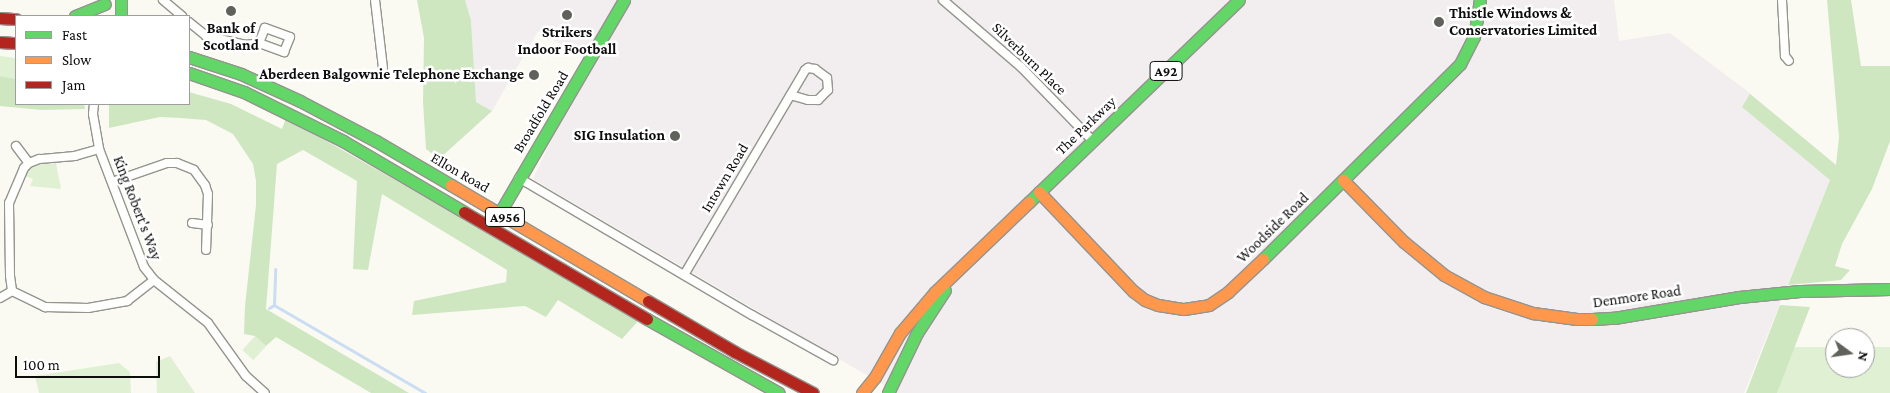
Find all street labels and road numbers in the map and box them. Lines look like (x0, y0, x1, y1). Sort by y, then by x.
street label: Silverburn Place (988, 19, 1070, 99)
road number: A92 (1148, 59, 1184, 82)
street label: Broadfold Road (510, 68, 572, 156)
street label: The Parkway (1052, 93, 1120, 159)
street label: Intown Road (697, 140, 753, 216)
street label: Ellon Road (427, 149, 493, 197)
street label: King Robert's Way (109, 154, 165, 262)
street label: Woodside Road (1233, 189, 1313, 267)
road number: A956 (484, 206, 526, 228)
street label: Denmore Road (1592, 282, 1682, 312)

